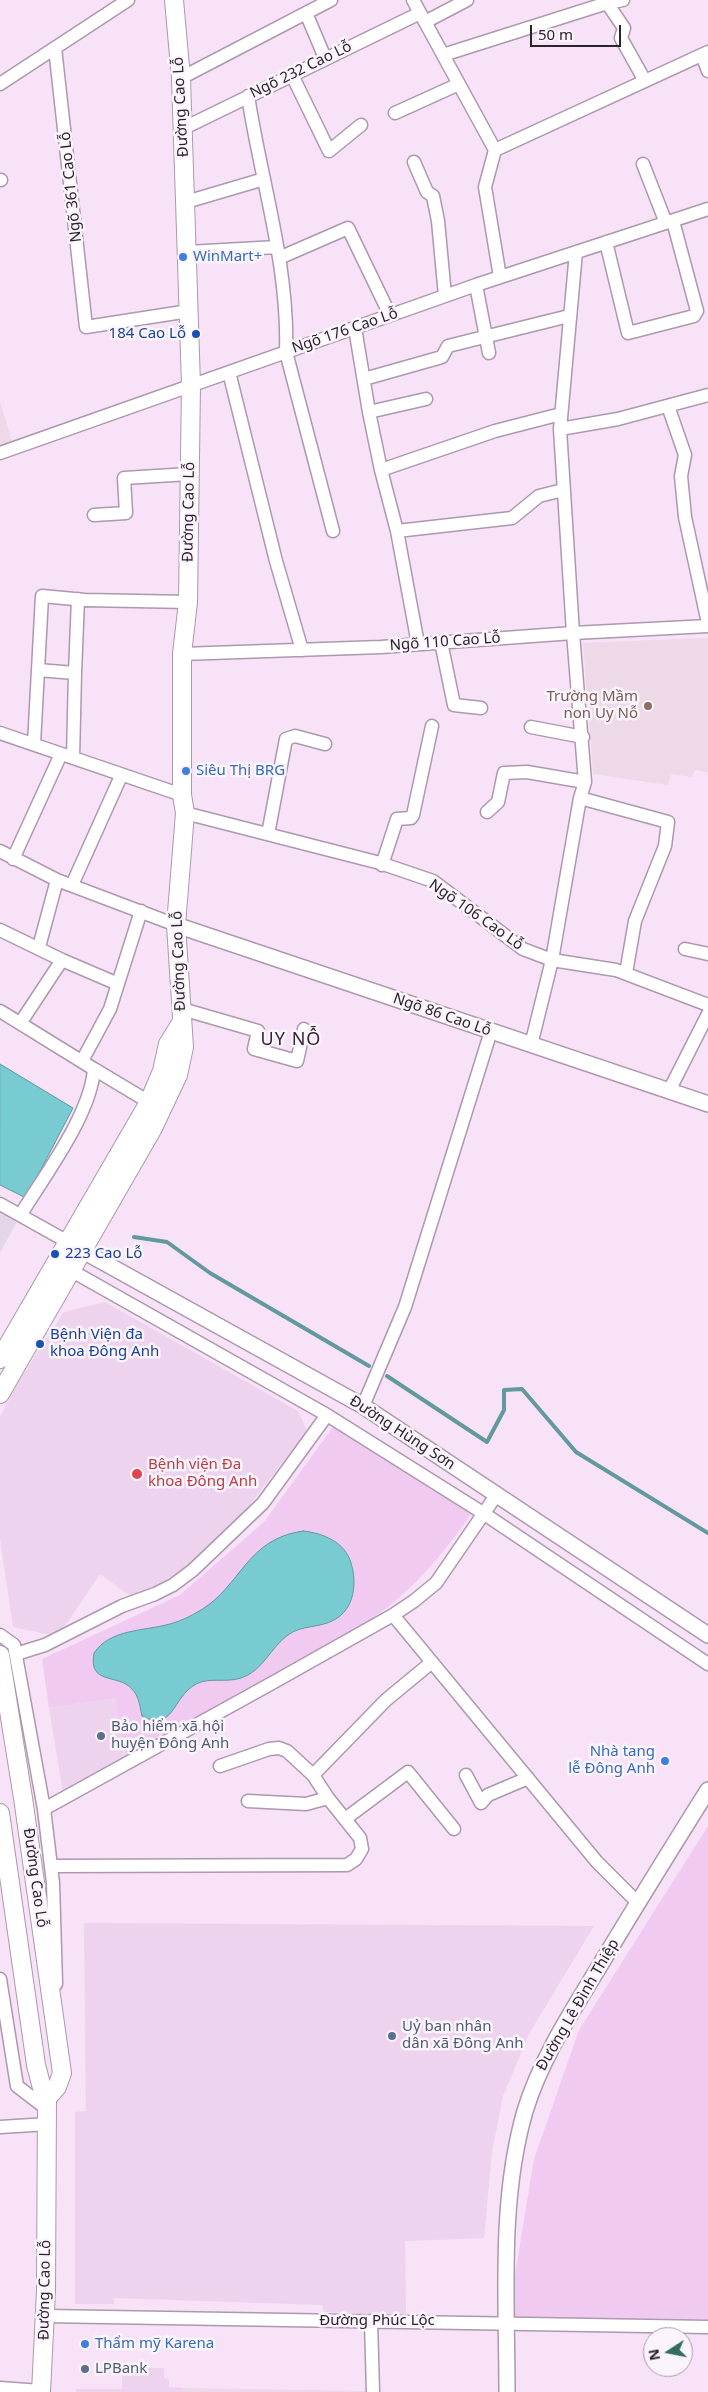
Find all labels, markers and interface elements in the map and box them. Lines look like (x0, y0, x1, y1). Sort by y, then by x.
scale bar (533, 15, 624, 47)
text: 50 m (538, 24, 573, 44)
street label: Ngõ 232 Cao Lỗ (247, 38, 355, 102)
street label: Đường Cao Lỗ (169, 56, 193, 158)
street label: Ngõ 361 Cao Lỗ (56, 131, 86, 243)
place label: WinMart+ (193, 248, 262, 266)
marker: WinMart+ (177, 251, 189, 263)
street label: Ngõ 176 Cao Lỗ (290, 304, 400, 358)
place label: 184 Cao Lỗ (109, 325, 186, 343)
marker: 184 Cao Lỗ (190, 328, 202, 340)
street label: Đường Cao Lỗ (179, 462, 199, 562)
street label: Ngõ 110 Cao Lỗ (389, 629, 501, 655)
place label: Trường Mầm non Uy Nỗ (546, 688, 638, 723)
marker: Trường Mầm non Uy Nỗ (642, 700, 654, 712)
place label: Siêu Thị BRG (196, 762, 285, 780)
marker: Siêu Thị BRG (180, 765, 192, 777)
street label: Ngõ 106 Cao Lỗ (425, 876, 527, 954)
street label: Đường Cao Lỗ (168, 910, 190, 1012)
street label: Ngõ 86 Cao Lỗ (391, 990, 493, 1040)
district label: UY NỖ (260, 1029, 322, 1051)
place label: 223 Cao Lỗ (65, 1245, 142, 1263)
marker: 223 Cao Lỗ (49, 1248, 61, 1260)
place label: Bệnh Viện đa khoa Đông Anh (50, 1326, 159, 1361)
marker: Bệnh Viện đa khoa Đông Anh (34, 1338, 46, 1350)
street label: Đường Hùng Sơn (346, 1392, 458, 1474)
place label: Bệnh viện Đa khoa Đông Anh (148, 1456, 257, 1491)
marker: Bệnh viện Đa khoa Đông Anh (130, 1467, 144, 1481)
place label: Bảo hiểm xã hội huyện Đông Anh (111, 1718, 229, 1753)
marker: Bảo hiểm xã hội huyện Đông Anh (95, 1730, 107, 1742)
place label: Nhà tang lễ Đông Anh (568, 1743, 655, 1778)
marker: Nhà tang lễ Đông Anh (659, 1755, 671, 1767)
street label: Đường Cao Lỗ (19, 1827, 51, 1929)
street label: Đường Lê Đình Thiệp (533, 1936, 623, 2074)
place label: Uỷ ban nhân dân xã Đông Anh (402, 2018, 524, 2053)
marker: Uỷ ban nhân dân xã Đông Anh (386, 2030, 398, 2042)
street label: Đường Cao Lỗ (35, 2240, 55, 2340)
street label: Đường Phúc Lộc (319, 2312, 435, 2330)
north arrow (643, 2327, 693, 2377)
place label: Thẩm mỹ Karena (95, 2335, 214, 2353)
marker: Thẩm mỹ Karena (79, 2338, 91, 2350)
text: N (643, 2347, 664, 2362)
place label: LPBank (95, 2360, 147, 2378)
marker: LPBank (79, 2363, 91, 2375)

